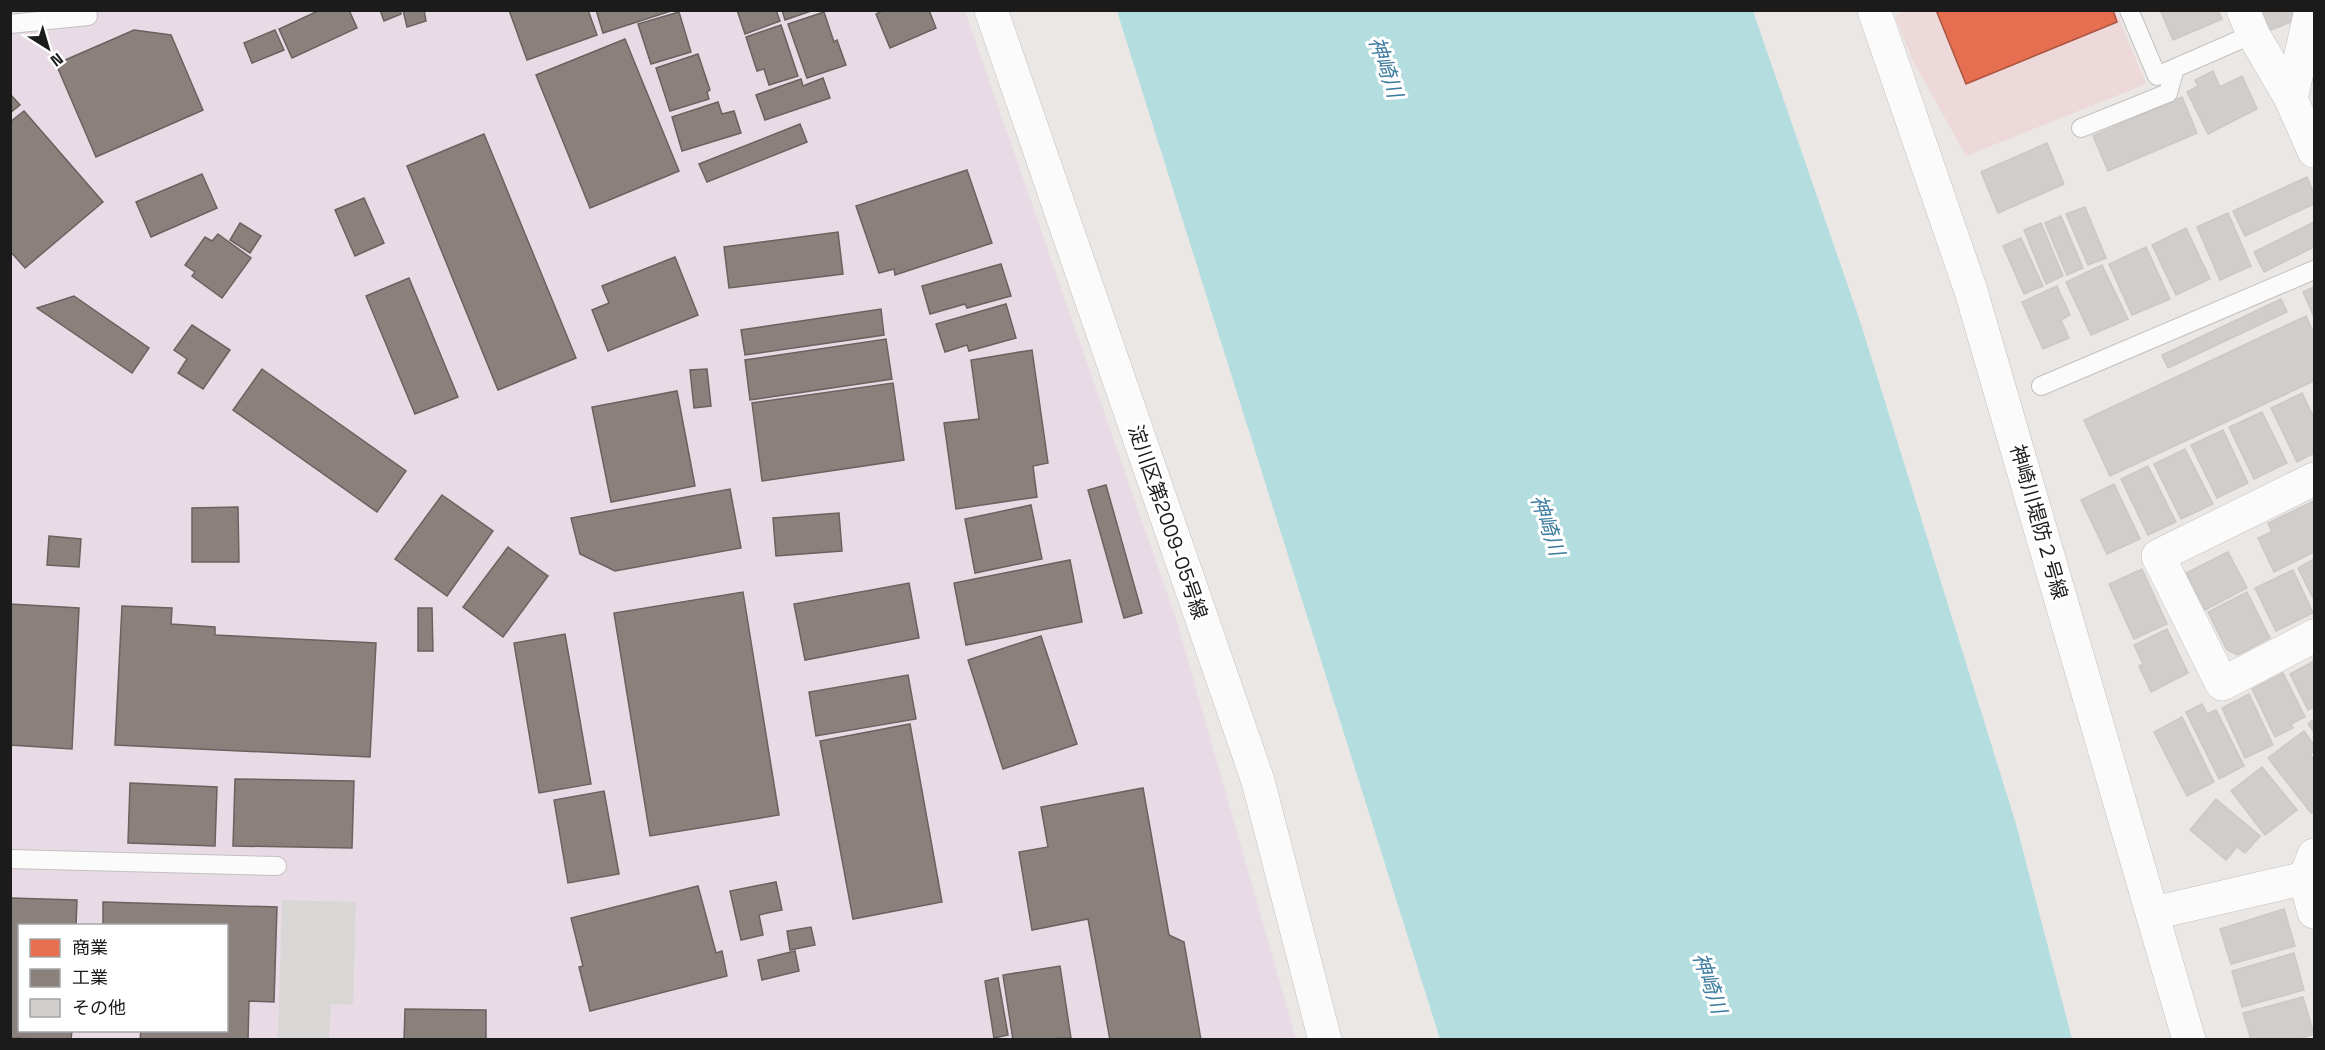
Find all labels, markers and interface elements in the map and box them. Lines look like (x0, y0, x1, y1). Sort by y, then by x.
north arrow (18, 18, 78, 78)
water label: 神崎川 (1363, 33, 1410, 103)
text: N (46, 48, 67, 71)
street label: 淀川区第2009-05号線 (1123, 421, 1213, 623)
street label: 神崎川堤防２号線 (2004, 442, 2074, 602)
water label: 神崎川 (1525, 491, 1572, 561)
legend (18, 924, 228, 1032)
text: 商業 (72, 936, 108, 959)
water label: 神崎川 (1687, 949, 1734, 1019)
text: 工業 (72, 966, 108, 989)
text: その他 (72, 996, 126, 1019)

